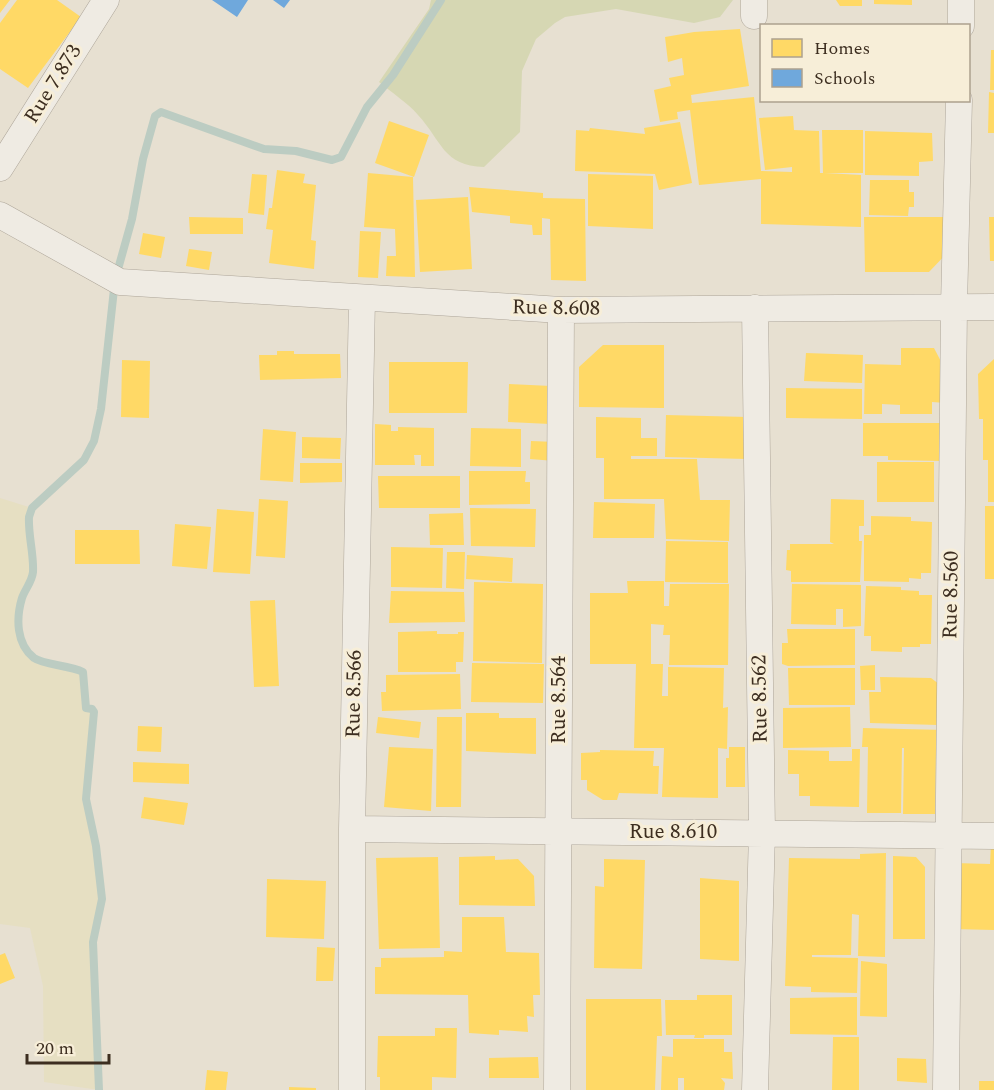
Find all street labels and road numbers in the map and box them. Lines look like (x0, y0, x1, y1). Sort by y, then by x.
street label: Rue 7.873 (16, 38, 90, 130)
street label: Rue 8.608 (512, 291, 600, 325)
street label: Rue 8.560 (934, 551, 968, 639)
street label: Rue 8.566 (337, 650, 371, 738)
street label: Rue 8.564 (543, 655, 575, 744)
street label: Rue 8.562 (743, 655, 777, 743)
street label: Rue 8.610 (629, 816, 717, 848)

